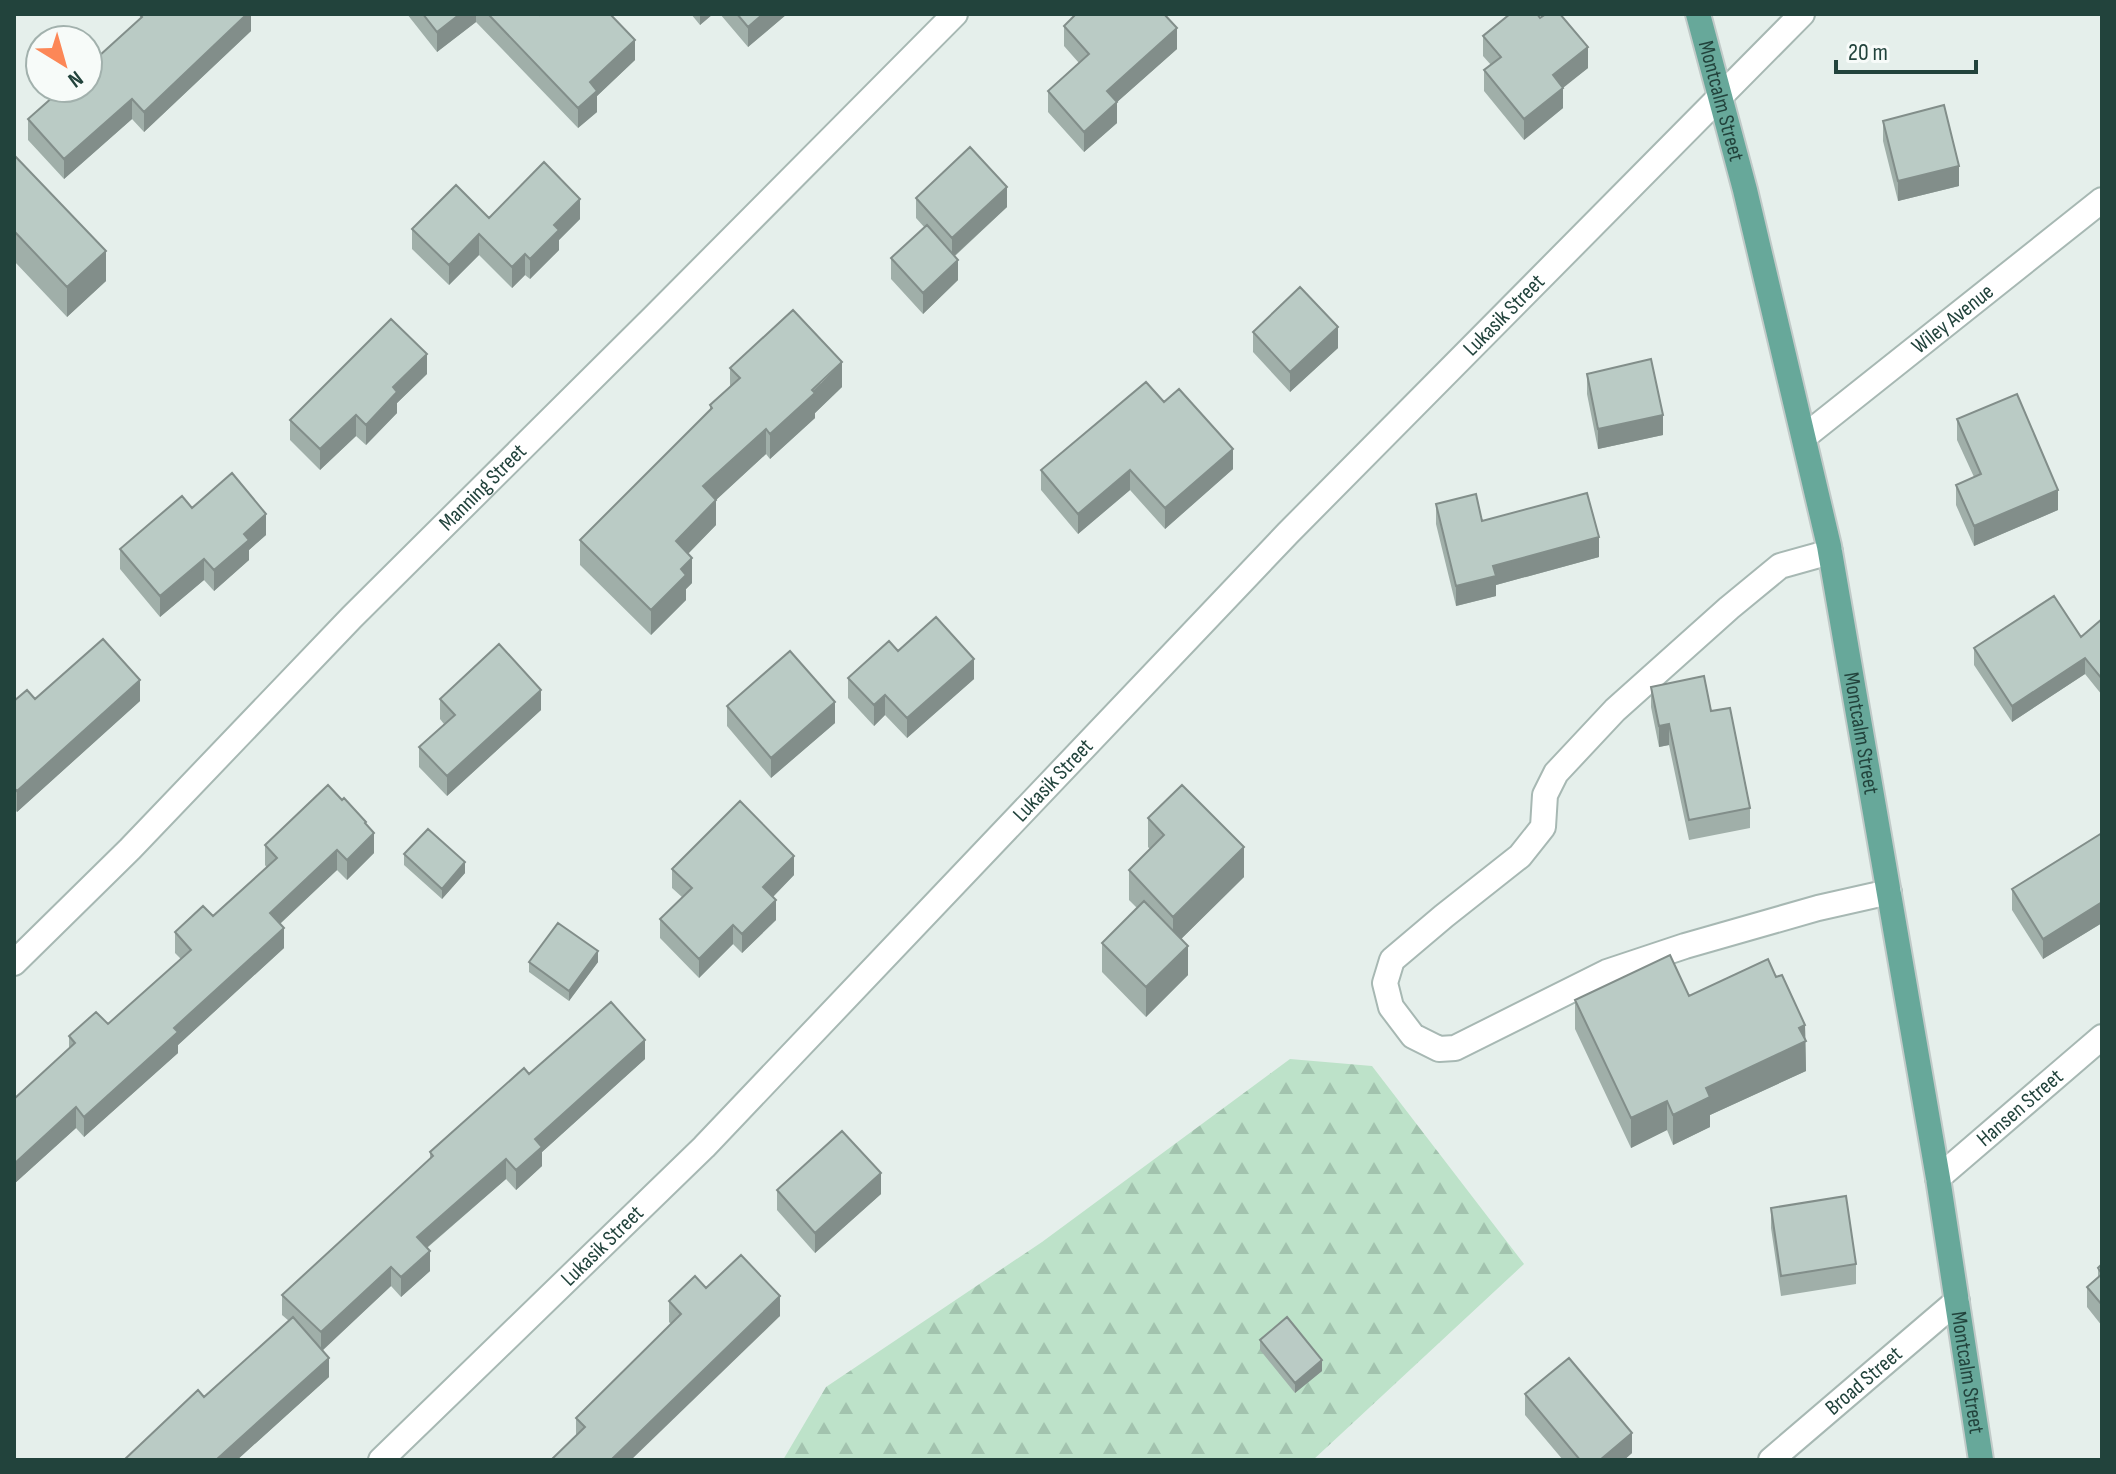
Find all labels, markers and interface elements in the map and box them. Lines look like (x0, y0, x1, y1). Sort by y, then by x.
north arrow (24, 24, 104, 104)
scale bar (1836, 24, 1976, 74)
street label: Montcalm Street (1692, 38, 1750, 164)
text: 20 m (1848, 38, 1888, 67)
text: N (62, 64, 88, 93)
street label: Lukasik Street (1458, 268, 1551, 362)
street label: Wiley Avenue (1906, 278, 1999, 360)
street label: Manning Street (433, 438, 532, 536)
street label: Montcalm Street (1838, 670, 1885, 797)
street label: Lukasik Street (1007, 733, 1099, 827)
street label: Hansen Street (1971, 1063, 2069, 1152)
street label: Lukasik Street (555, 1199, 649, 1292)
street label: Montcalm Street (1945, 1309, 1990, 1436)
street label: Broad Street (1820, 1340, 1908, 1421)

